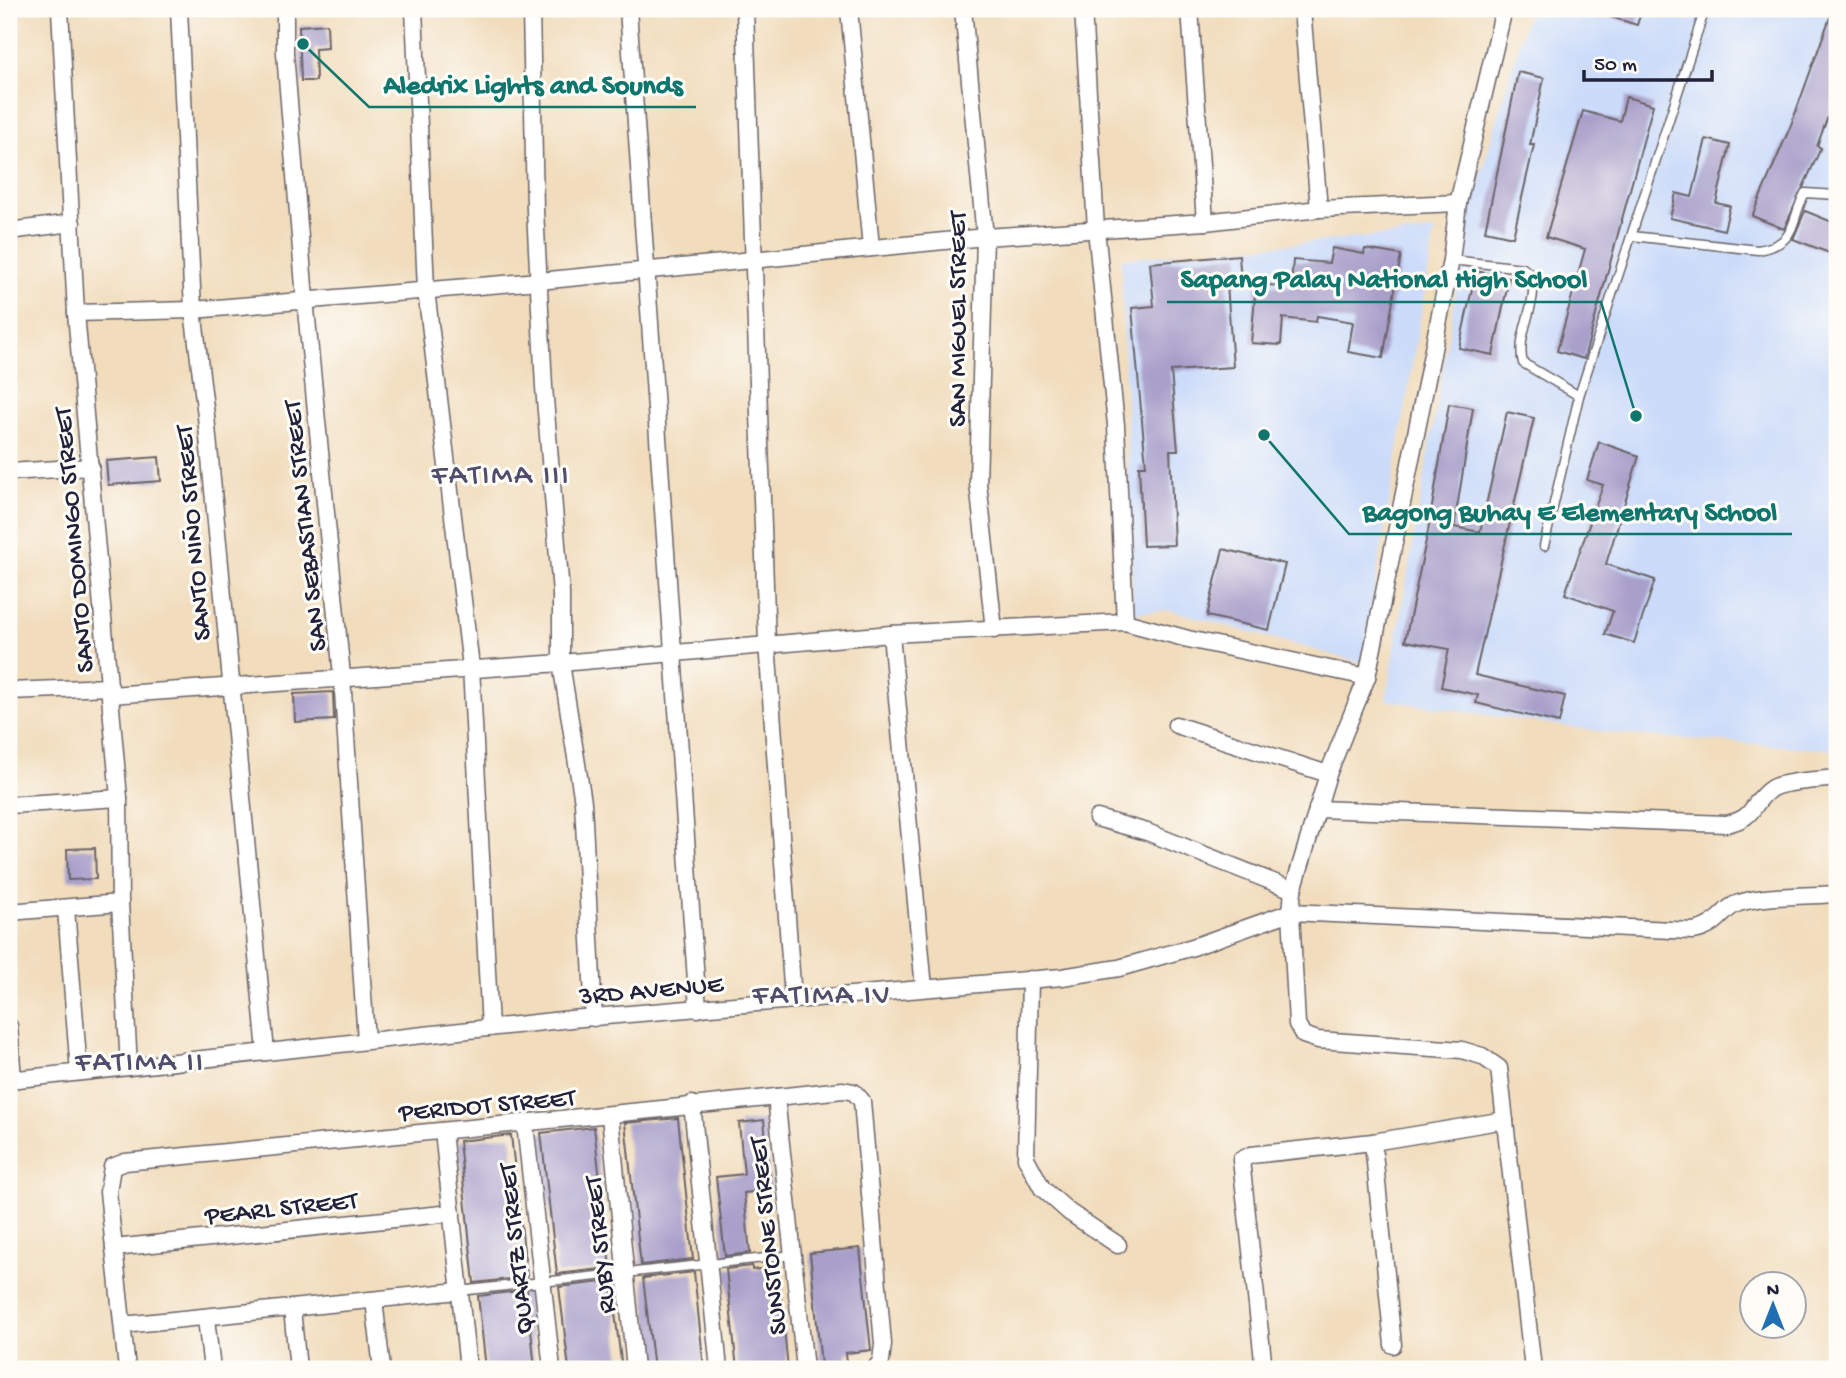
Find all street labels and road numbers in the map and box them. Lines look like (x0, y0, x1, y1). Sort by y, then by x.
street label: SAN MIGUEL STREET (945, 210, 976, 427)
street label: SAN SEBASTIAN STREET (279, 397, 336, 653)
street label: SANTO DOMINGO STREET (49, 405, 104, 674)
street label: SANTO NIÑO STREET (171, 423, 220, 642)
street label: 3RD AVENUE (577, 971, 725, 1014)
street label: PERIDOT STREET (397, 1084, 578, 1131)
street label: SUNSTONE STREET (745, 1134, 796, 1336)
street label: QUARTZ STREET (494, 1160, 543, 1336)
street label: RUBY STREET (580, 1173, 625, 1315)
street label: PEARL STREET (203, 1187, 360, 1234)

